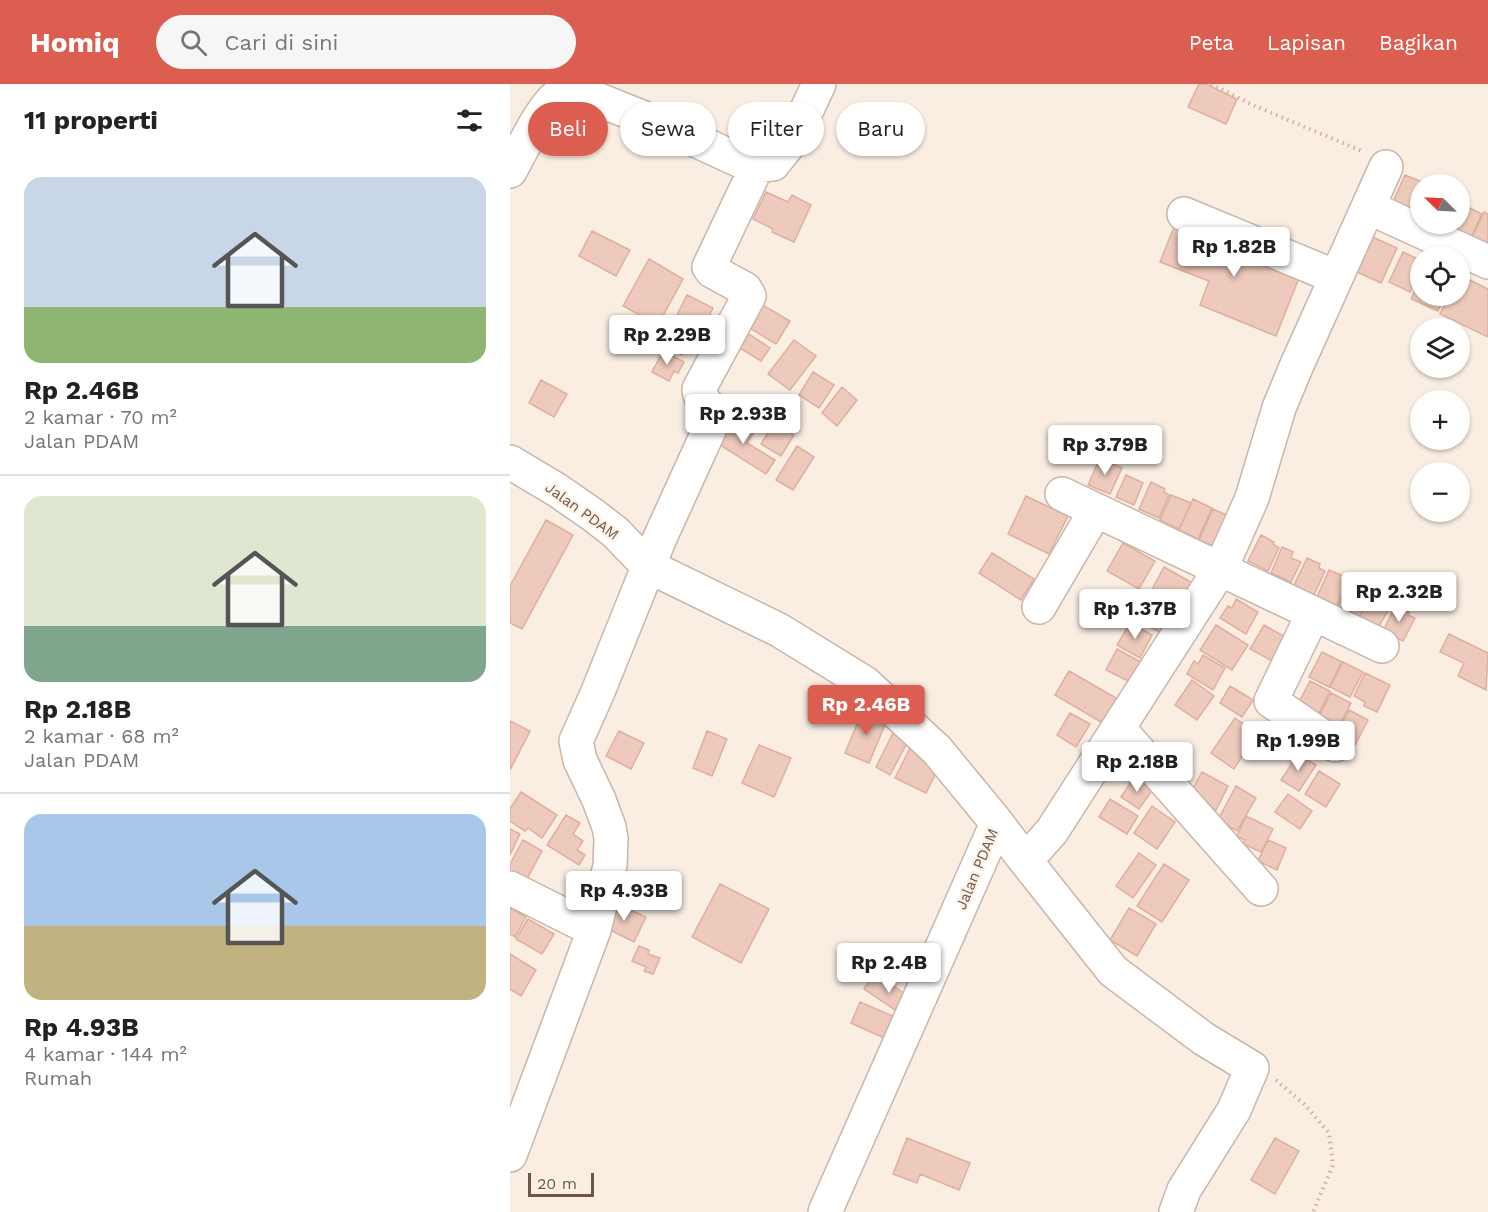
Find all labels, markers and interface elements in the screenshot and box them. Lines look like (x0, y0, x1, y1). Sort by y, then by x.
search box (156, 15, 576, 69)
text: Homiq (30, 26, 120, 59)
icon: search (177, 26, 210, 59)
text: Cari di sini (225, 30, 338, 55)
text: Peta (1189, 30, 1234, 55)
text: Lapisan (1267, 30, 1346, 55)
text: Bagikan (1379, 30, 1458, 55)
chip: Beli (528, 102, 608, 156)
chip: Sewa (620, 102, 716, 156)
chip: Filter (728, 102, 824, 156)
chip: Baru (836, 102, 925, 156)
icon: filters (453, 104, 486, 137)
text: 11 properti (24, 105, 158, 135)
north arrow (1410, 174, 1470, 234)
map controls (1410, 174, 1470, 522)
icon: home (201, 216, 309, 324)
pin: Rp 1.82B (1172, 227, 1296, 278)
text: Rp 1.82B (1192, 234, 1276, 258)
button: locate (1410, 246, 1470, 306)
pin: Rp 2.29B (605, 315, 729, 366)
button: layers (1410, 318, 1470, 378)
text: Rp 2.29B (623, 322, 711, 346)
text: Rp 2.46B (24, 375, 139, 405)
button: + (1410, 390, 1470, 450)
pin: Rp 2.93B (681, 394, 805, 445)
text: Rp 2.93B (699, 401, 787, 425)
text: 2 kamar · 70 m² (24, 405, 177, 429)
pin: Rp 3.79B (1043, 425, 1167, 476)
text: Jalan PDAM (24, 429, 139, 453)
text: Rp 3.79B (1062, 432, 1148, 456)
button: − (1410, 462, 1470, 522)
street label: Jalan PDAM (542, 478, 622, 544)
icon: home (201, 535, 309, 643)
pin: Rp 2.32B (1337, 572, 1461, 623)
text: Rp 2.32B (1355, 579, 1443, 603)
pin: Rp 1.37B (1073, 589, 1197, 640)
text: Rp 1.37B (1093, 596, 1177, 620)
pin: Rp 2.46B (804, 685, 928, 736)
text: Rp 2.46B (822, 692, 910, 716)
text: Rp 2.18B (24, 694, 131, 724)
pin: Rp 1.99B (1236, 721, 1360, 772)
text: 2 kamar · 68 m² (24, 724, 179, 748)
text: Rp 1.99B (1256, 728, 1340, 752)
pin: Rp 2.18B (1075, 742, 1199, 793)
text: Jalan PDAM (24, 748, 139, 772)
text: Rp 2.18B (1096, 749, 1178, 773)
street label: Jalan PDAM (952, 826, 1002, 912)
icon: home (201, 853, 309, 961)
pin: Rp 4.93B (562, 871, 686, 922)
text: Rp 4.93B (580, 878, 668, 902)
pin: Rp 2.4B (834, 943, 944, 994)
text: Rp 2.4B (851, 950, 927, 974)
text: Rp 4.93B (24, 1012, 139, 1042)
text: 4 kamar · 144 m² (24, 1042, 187, 1066)
text: Rumah (24, 1066, 92, 1090)
scale bar (528, 1170, 594, 1198)
text: 20 m (537, 1174, 577, 1193)

